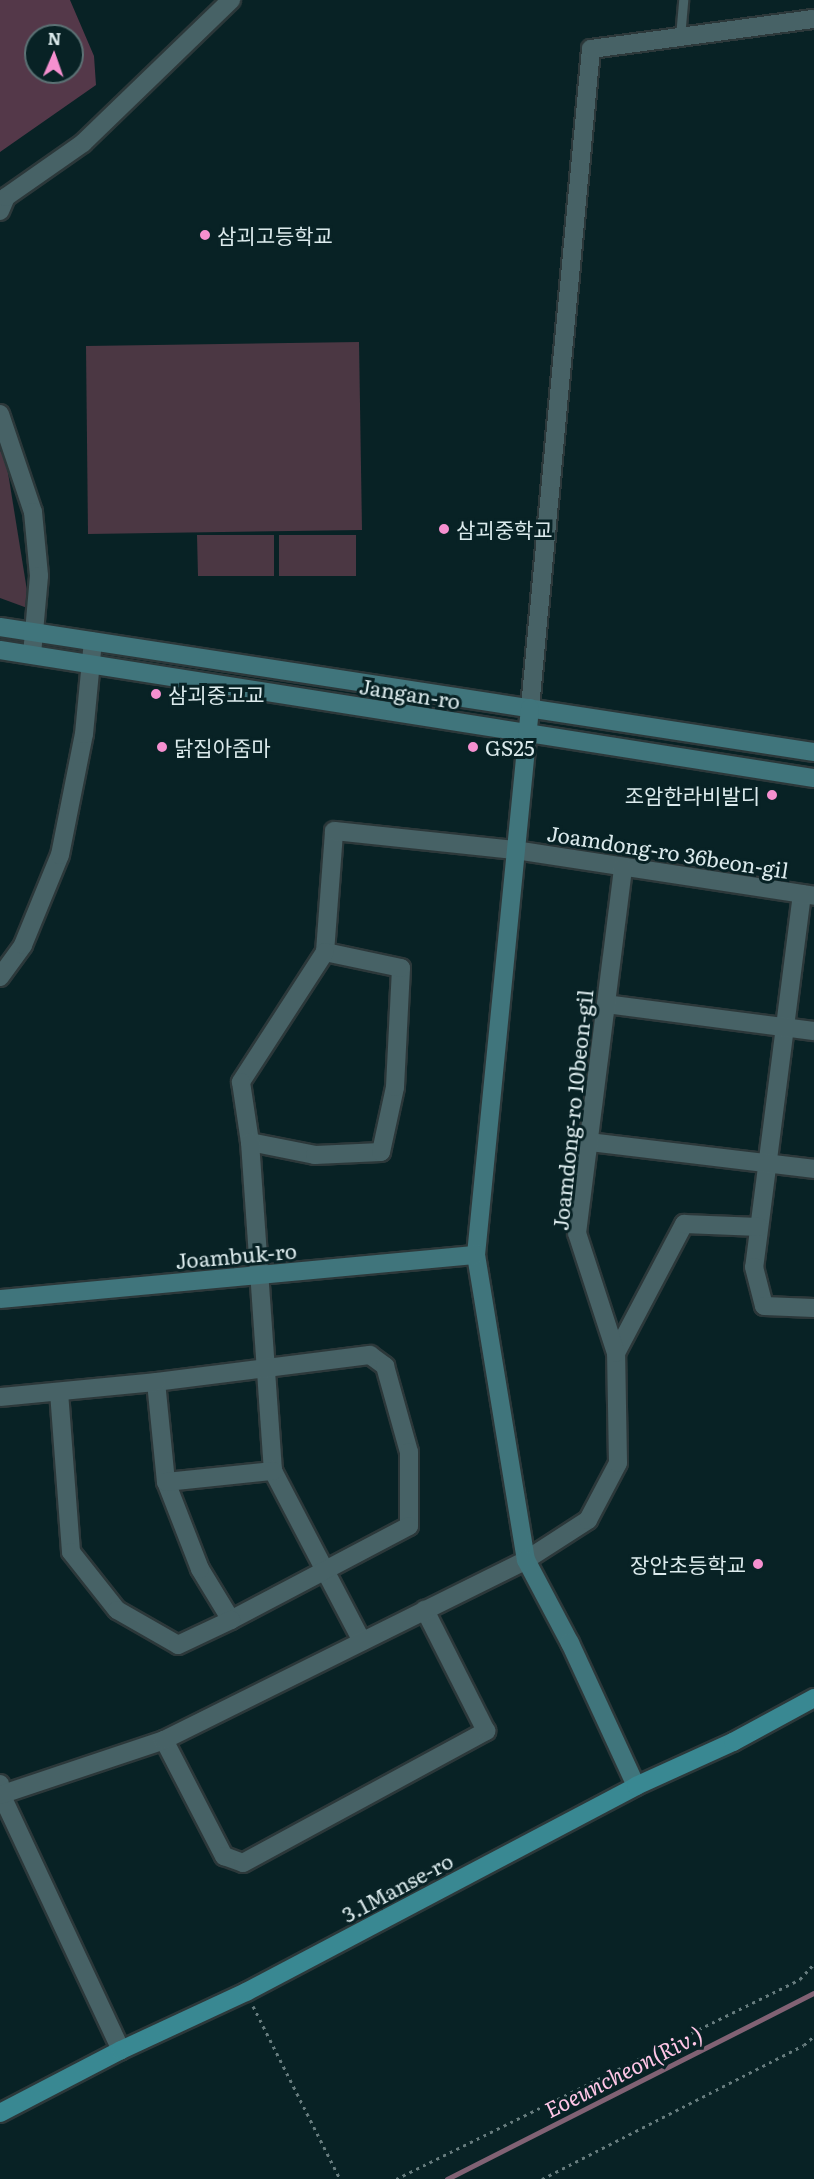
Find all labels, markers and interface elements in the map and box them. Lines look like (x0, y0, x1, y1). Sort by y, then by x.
north arrow (24, 24, 84, 84)
text: N (47, 26, 62, 50)
place label: 삼괴고등학교 (217, 222, 333, 248)
marker: 삼괴고등학교 (198, 228, 212, 242)
place label: 삼괴중학교 (456, 516, 553, 542)
marker: 삼괴중학교 (437, 522, 451, 536)
street label: Jangan-ro (358, 673, 462, 713)
place label: 삼괴중고교 (168, 681, 265, 707)
marker: 삼괴중고교 (149, 687, 163, 701)
place label: 닭집아줌마 (174, 734, 271, 760)
place label: GS25 (485, 734, 535, 760)
marker: 닭집아줌마 (155, 740, 169, 754)
marker: GS25 (466, 740, 480, 754)
place label: 조암한라비발디 (625, 782, 760, 808)
marker: 조암한라비발디 (765, 788, 779, 802)
street label: Joamdong-ro 36beon-gil (546, 819, 790, 883)
street label: Joamdong-ro 10beon-gil (547, 988, 597, 1232)
street label: Joambuk-ro (174, 1237, 298, 1273)
place label: 장안초등학교 (630, 1551, 746, 1577)
marker: 장안초등학교 (751, 1557, 765, 1571)
street label: 3.1Manse-ro (337, 1847, 457, 1927)
water label: Eoeuncheon(Riv.) (540, 2020, 706, 2122)

